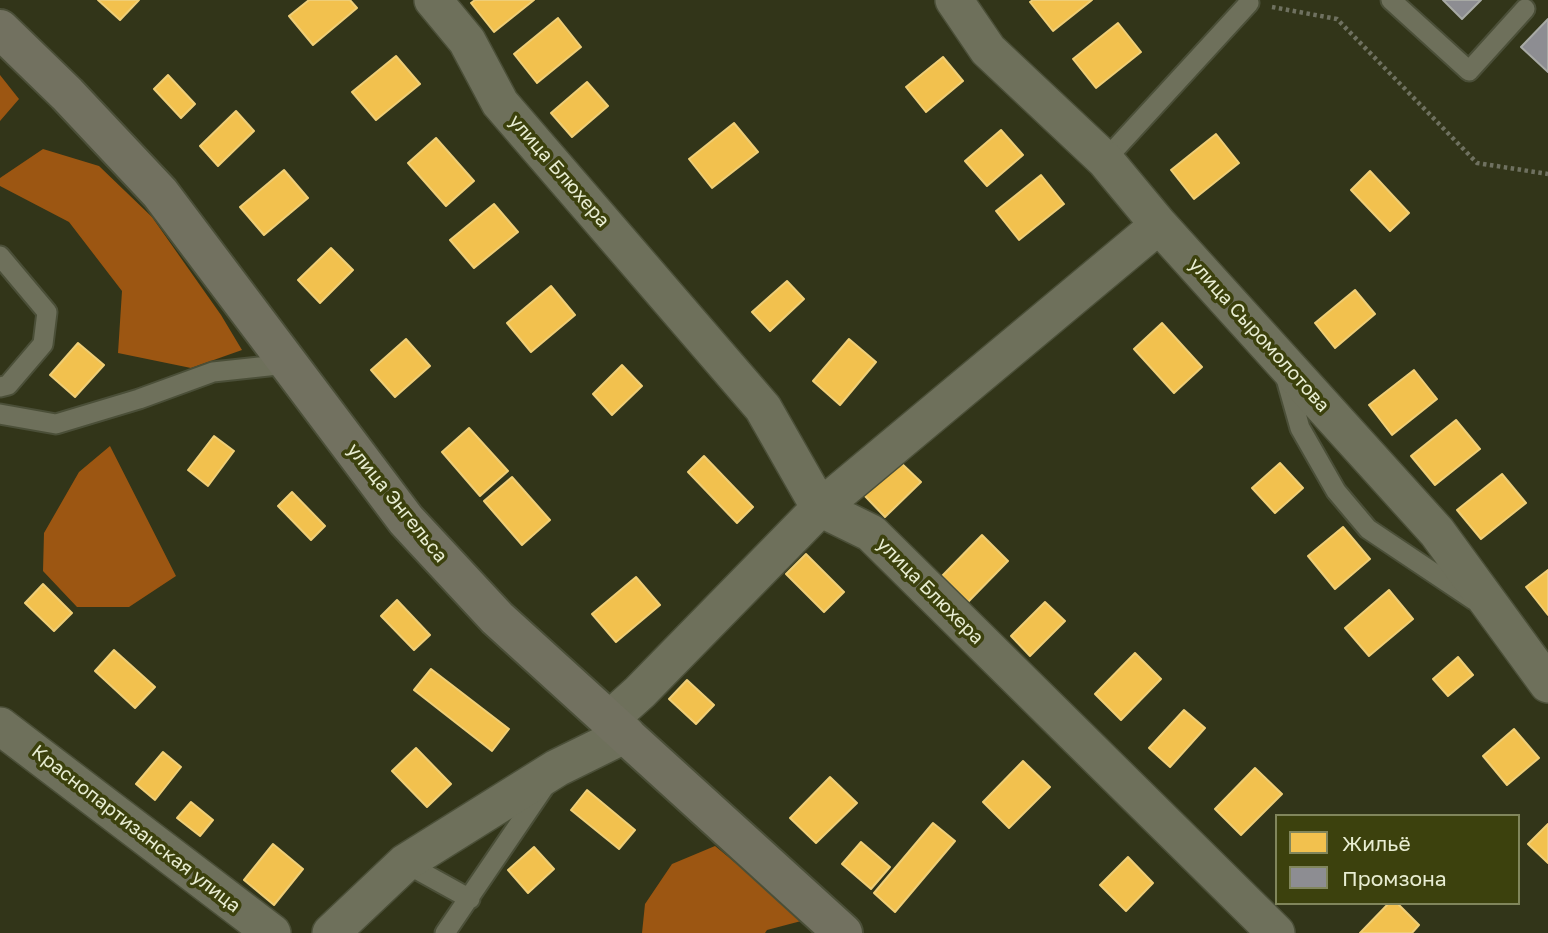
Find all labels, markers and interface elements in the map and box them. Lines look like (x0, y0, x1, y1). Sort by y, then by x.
street label: улица Блюхера (504, 110, 614, 232)
street label: улица Сыромолотова (1184, 253, 1334, 417)
street label: улица Энгельса (342, 439, 452, 567)
street label: улица Блюхера (872, 533, 988, 649)
street label: Краснопартизанская улица (27, 740, 245, 918)
legend (1275, 814, 1520, 905)
text: Жильё (1342, 830, 1411, 856)
text: Промзона (1342, 865, 1447, 891)

